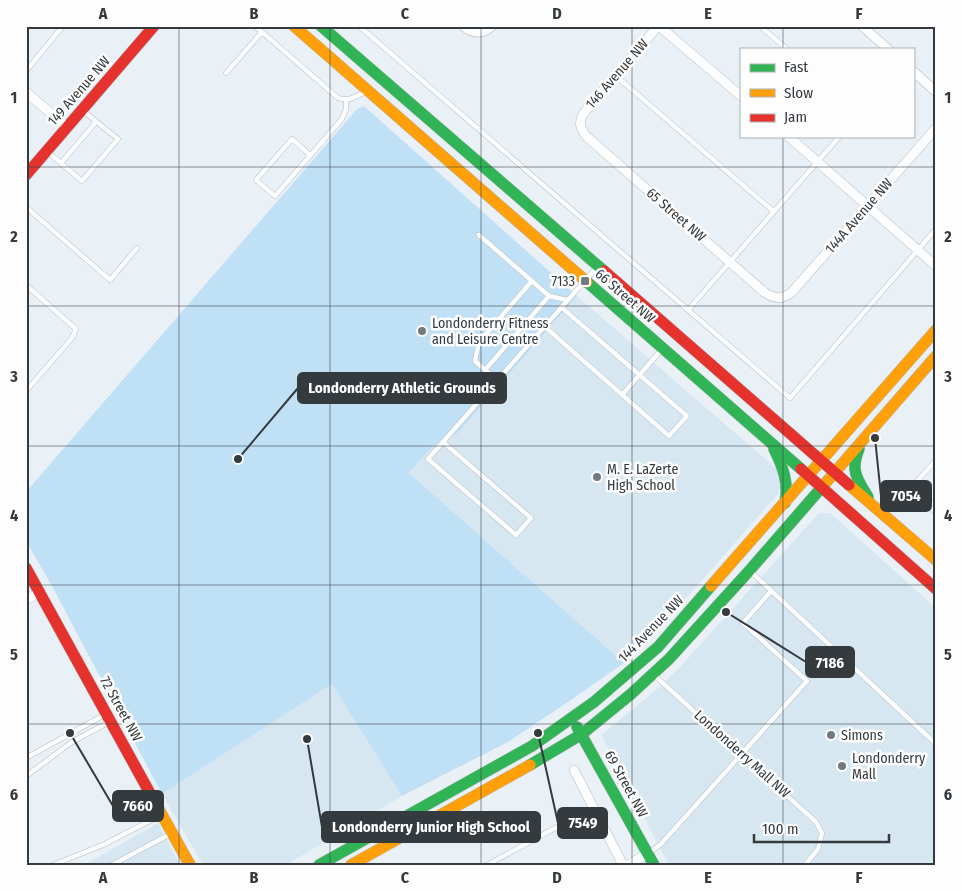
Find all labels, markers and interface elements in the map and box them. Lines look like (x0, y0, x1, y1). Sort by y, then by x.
text: A (98, 4, 108, 23)
text: B (250, 4, 259, 23)
text: C (401, 4, 410, 23)
text: D (552, 4, 562, 23)
text: E (704, 4, 712, 23)
text: F (855, 4, 863, 23)
street label: 146 Avenue NW (582, 35, 652, 112)
legend (740, 48, 914, 138)
street label: 149 Avenue NW (44, 52, 114, 129)
text: Fast (784, 58, 808, 76)
text: Slow (784, 84, 813, 102)
text: 1 (11, 88, 17, 107)
text: 1 (945, 88, 951, 107)
text: Jam (784, 108, 807, 126)
street label: 144A Avenue NW (822, 175, 897, 257)
street label: 65 Street NW (643, 185, 710, 246)
text: 2 (9, 227, 18, 246)
text: 2 (943, 227, 952, 246)
street label: 66 Street NW (592, 265, 659, 327)
place label: 7133 (551, 273, 575, 290)
marker: 7133 (579, 275, 591, 287)
place label: Londonderry Fitness and Leisure Centre (432, 315, 549, 348)
marker: Londonderry Fitness and Leisure Centre (416, 325, 428, 337)
text: 3 (9, 367, 18, 386)
text: 3 (943, 367, 952, 386)
callout: Londonderry Athletic Grounds (298, 373, 506, 403)
text: Londonderry Athletic Grounds (308, 379, 496, 397)
place label: M. E. LaZerte High School (607, 461, 678, 494)
marker: M. E. LaZerte High School (591, 471, 603, 483)
callout: 7054 (881, 481, 931, 511)
text: 7054 (891, 487, 921, 505)
text: 4 (10, 506, 18, 525)
text: 4 (944, 506, 952, 525)
street label: 144 Avenue NW (615, 592, 688, 666)
text: 5 (10, 645, 18, 664)
text: 5 (944, 645, 952, 664)
callout: 7186 (806, 647, 854, 677)
text: 7186 (816, 654, 844, 672)
street label: 72 Street NW (96, 674, 146, 745)
street label: Londonderry Mall NW (691, 707, 794, 802)
place label: Simons (841, 727, 883, 744)
marker: Simons (825, 729, 837, 741)
street label: 69 Street NW (601, 748, 652, 821)
place label: Londonderry Mall (852, 750, 926, 783)
marker: Londonderry Mall (836, 760, 848, 772)
text: 6 (10, 785, 18, 804)
text: 6 (944, 785, 952, 804)
callout: 7660 (113, 791, 163, 821)
text: 7660 (123, 797, 153, 815)
callout: 7549 (558, 808, 607, 838)
scale bar (754, 811, 890, 843)
callout: Londonderry Junior High School (322, 812, 540, 842)
text: 7549 (569, 814, 598, 832)
text: Londonderry Junior High School (332, 818, 531, 836)
text: 100 m (762, 820, 799, 838)
text: A (98, 868, 108, 887)
text: B (250, 868, 259, 887)
text: C (401, 868, 410, 887)
text: D (552, 868, 562, 887)
text: E (704, 868, 712, 887)
text: F (855, 868, 863, 887)

